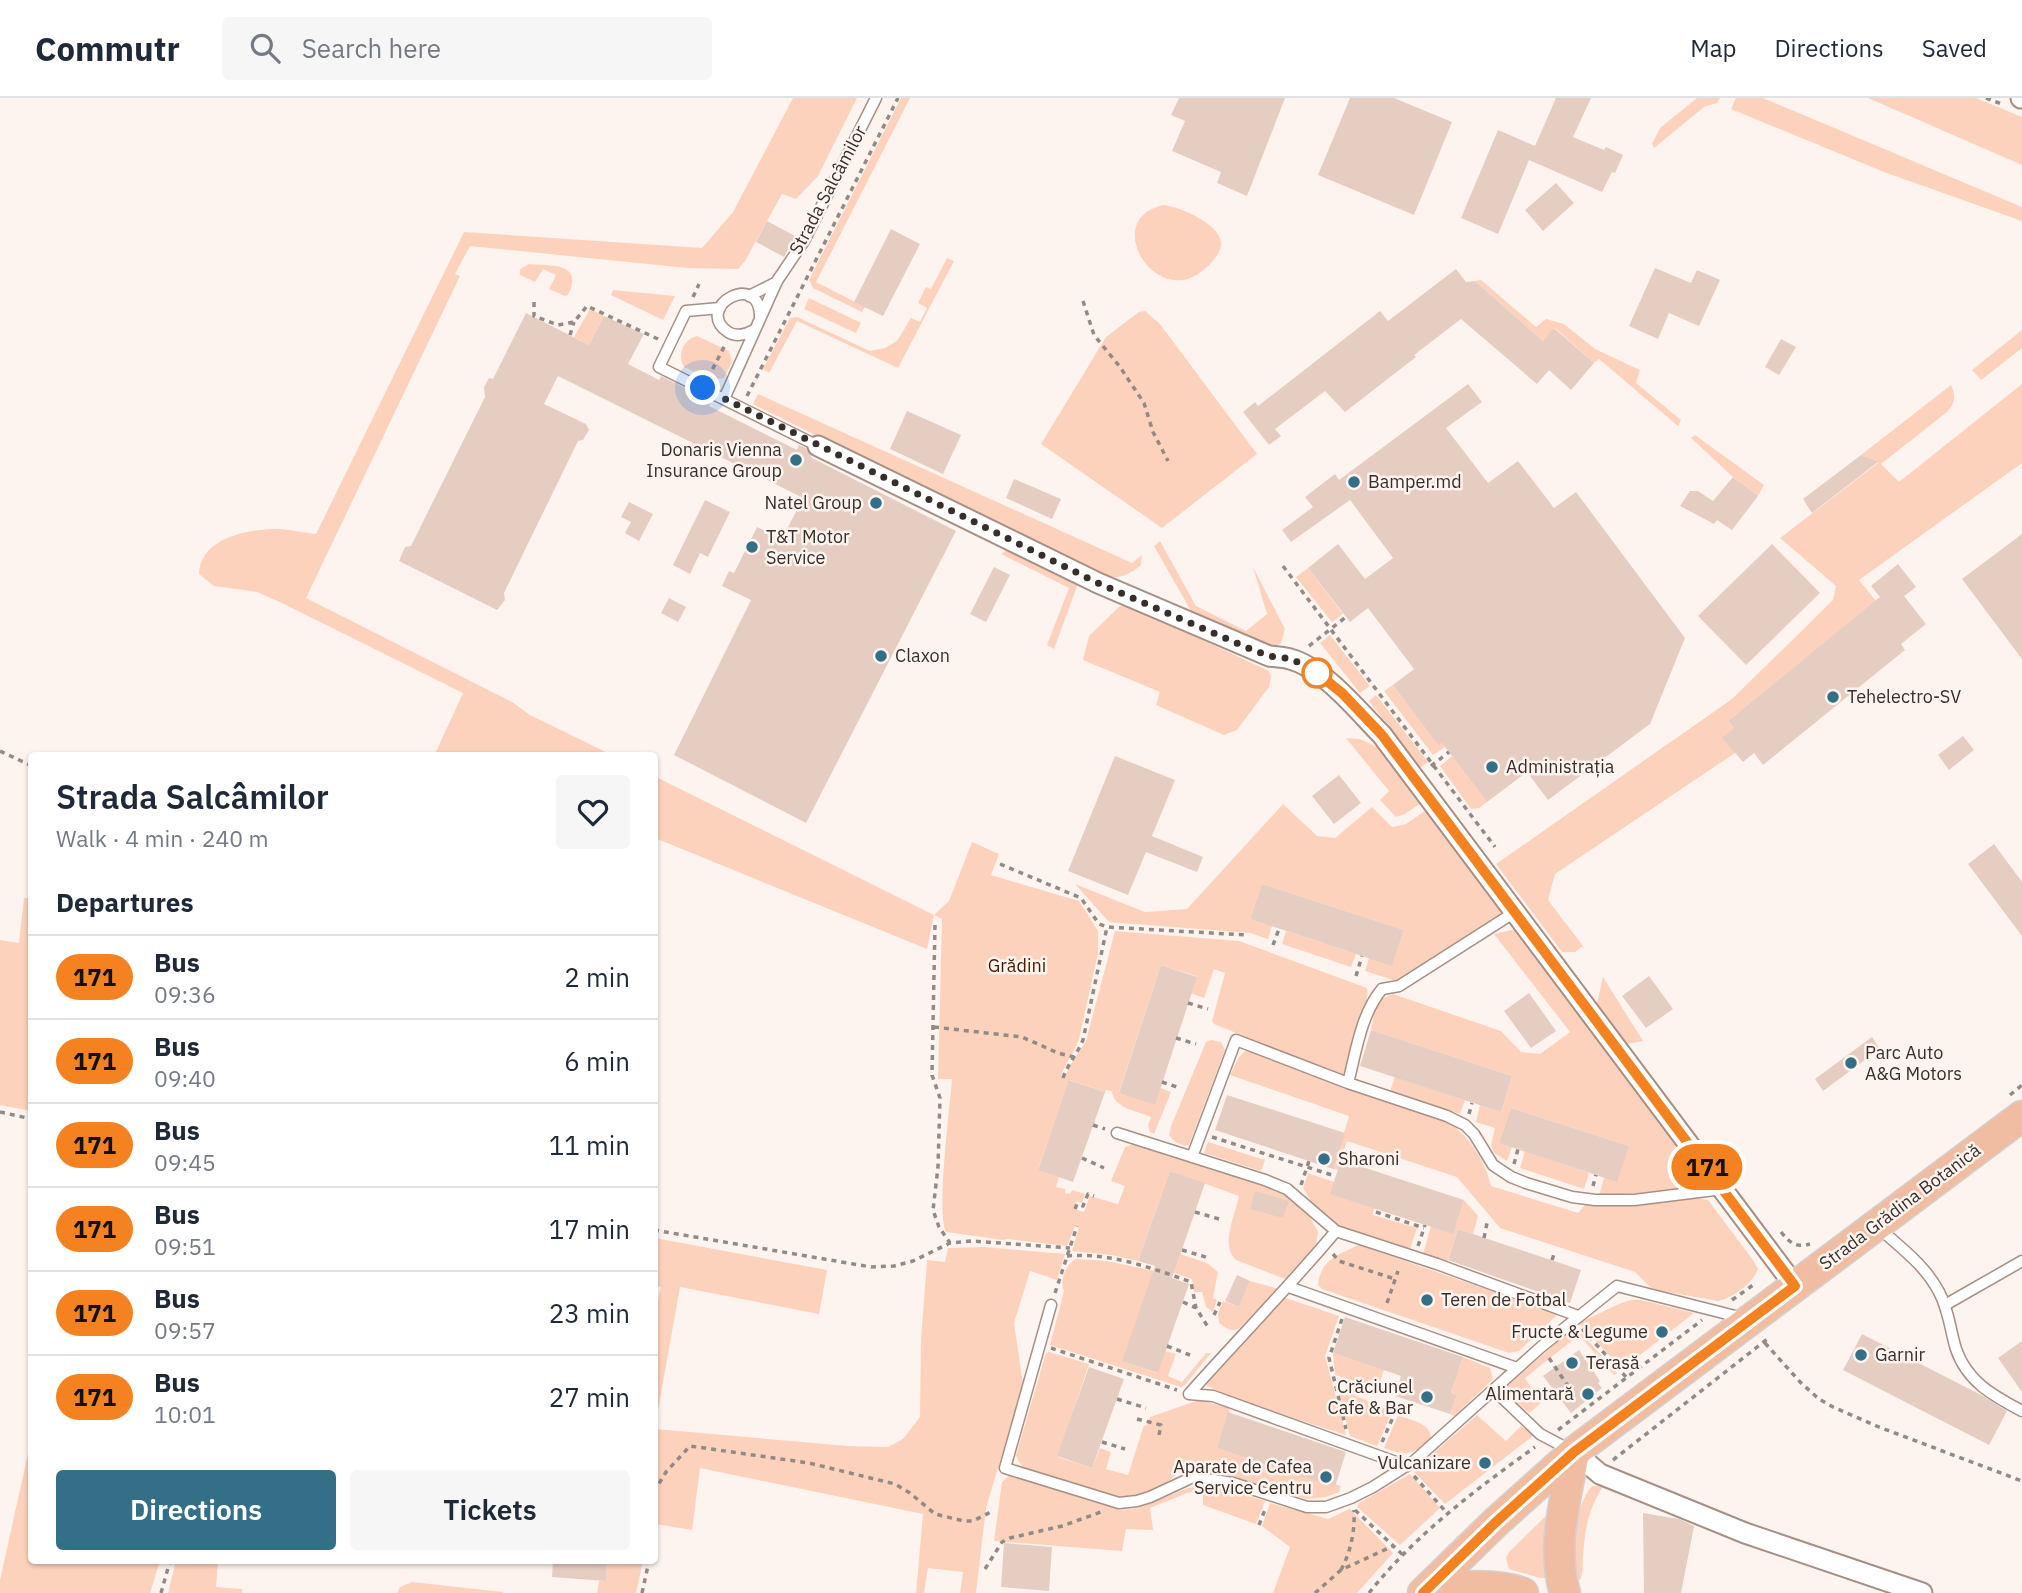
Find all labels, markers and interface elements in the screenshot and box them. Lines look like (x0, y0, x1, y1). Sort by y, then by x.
search box (222, 17, 712, 80)
text: Commutr (35, 27, 180, 70)
icon: search (246, 29, 284, 67)
text: Search here (302, 31, 441, 65)
text: Map (1690, 32, 1736, 64)
text: Directions (1774, 32, 1884, 64)
text: Saved (1922, 32, 1987, 64)
street label: Strada Salcâmilor (784, 121, 871, 258)
your location (685, 370, 720, 405)
place label: Donaris Vienna Insurance Group (646, 438, 782, 482)
marker: Donaris Vienna Insurance Group (788, 452, 804, 468)
place label: Bamper.md (1368, 470, 1462, 493)
marker: Bamper.md (1346, 474, 1362, 490)
place label: Natel Group (765, 491, 862, 514)
marker: Natel Group (868, 495, 884, 511)
place label: T&T Motor Service (766, 525, 850, 569)
marker: T&T Motor Service (744, 539, 760, 555)
place label: Claxon (895, 644, 950, 667)
marker: Claxon (873, 648, 889, 664)
unlabelled marker (1302, 658, 1332, 688)
place label: Tehelectro-SV (1847, 685, 1961, 708)
marker: Tehelectro-SV (1825, 689, 1841, 705)
place label: Administrația (1506, 755, 1615, 778)
marker: Administrația (1484, 759, 1500, 775)
text: Strada Salcâmilor (56, 775, 329, 818)
button: heart (556, 775, 630, 849)
text: Walk · 4 min · 240 m (56, 823, 269, 853)
text: Departures (56, 885, 194, 919)
text: Bus (154, 945, 200, 979)
park label: Grădini (988, 954, 1046, 977)
text: 2 min (564, 960, 630, 994)
text: 171 (73, 961, 116, 993)
text: 09:36 (154, 979, 216, 1009)
text: Bus (154, 1029, 200, 1063)
place label: Parc Auto A&G Motors (1865, 1041, 1962, 1085)
text: 6 min (564, 1044, 630, 1078)
text: 171 (73, 1045, 116, 1077)
marker: Parc Auto A&G Motors (1843, 1055, 1859, 1071)
text: 09:40 (154, 1063, 216, 1093)
text: Bus (154, 1113, 200, 1147)
text: 11 min (549, 1128, 630, 1162)
text: 171 (73, 1129, 116, 1161)
street label: Strada Grădina Botanică (1814, 1138, 1985, 1275)
line badge: 171 (1667, 1144, 1747, 1190)
text: 09:45 (154, 1147, 216, 1177)
place label: Sharoni (1338, 1147, 1400, 1170)
marker: Sharoni (1316, 1151, 1332, 1167)
text: 171 (1685, 1151, 1729, 1183)
text: Bus (154, 1197, 200, 1231)
text: 17 min (549, 1212, 630, 1246)
text: 171 (73, 1213, 116, 1245)
text: 09:51 (154, 1231, 216, 1261)
text: Bus (154, 1281, 200, 1315)
place label: Teren de Fotbal (1441, 1288, 1567, 1311)
marker: Teren de Fotbal (1419, 1292, 1435, 1308)
text: 23 min (549, 1296, 630, 1330)
text: 171 (73, 1297, 116, 1329)
text: 09:57 (154, 1315, 216, 1345)
place label: Fructe & Legume (1511, 1320, 1648, 1343)
marker: Fructe & Legume (1654, 1324, 1670, 1340)
place label: Garnir (1875, 1343, 1925, 1366)
marker: Garnir (1853, 1347, 1869, 1363)
place label: Terasă (1586, 1351, 1640, 1374)
marker: Terasă (1564, 1355, 1580, 1371)
text: Bus (154, 1365, 200, 1399)
place label: Crăciunel Cafe & Bar (1328, 1375, 1413, 1419)
text: 27 min (549, 1380, 630, 1414)
text: 171 (73, 1381, 116, 1413)
place label: Alimentară (1485, 1382, 1574, 1405)
marker: Alimentară (1580, 1386, 1596, 1402)
marker: Crăciunel Cafe & Bar (1419, 1389, 1435, 1405)
text: 10:01 (154, 1399, 216, 1429)
place label: Vulcanizare (1378, 1451, 1471, 1474)
place label: Aparate de Cafea Service Centru (1173, 1455, 1312, 1499)
marker: Vulcanizare (1477, 1455, 1493, 1471)
marker: Aparate de Cafea Service Centru (1318, 1469, 1334, 1485)
button: Directions (56, 1470, 336, 1550)
button: Tickets (350, 1470, 630, 1550)

